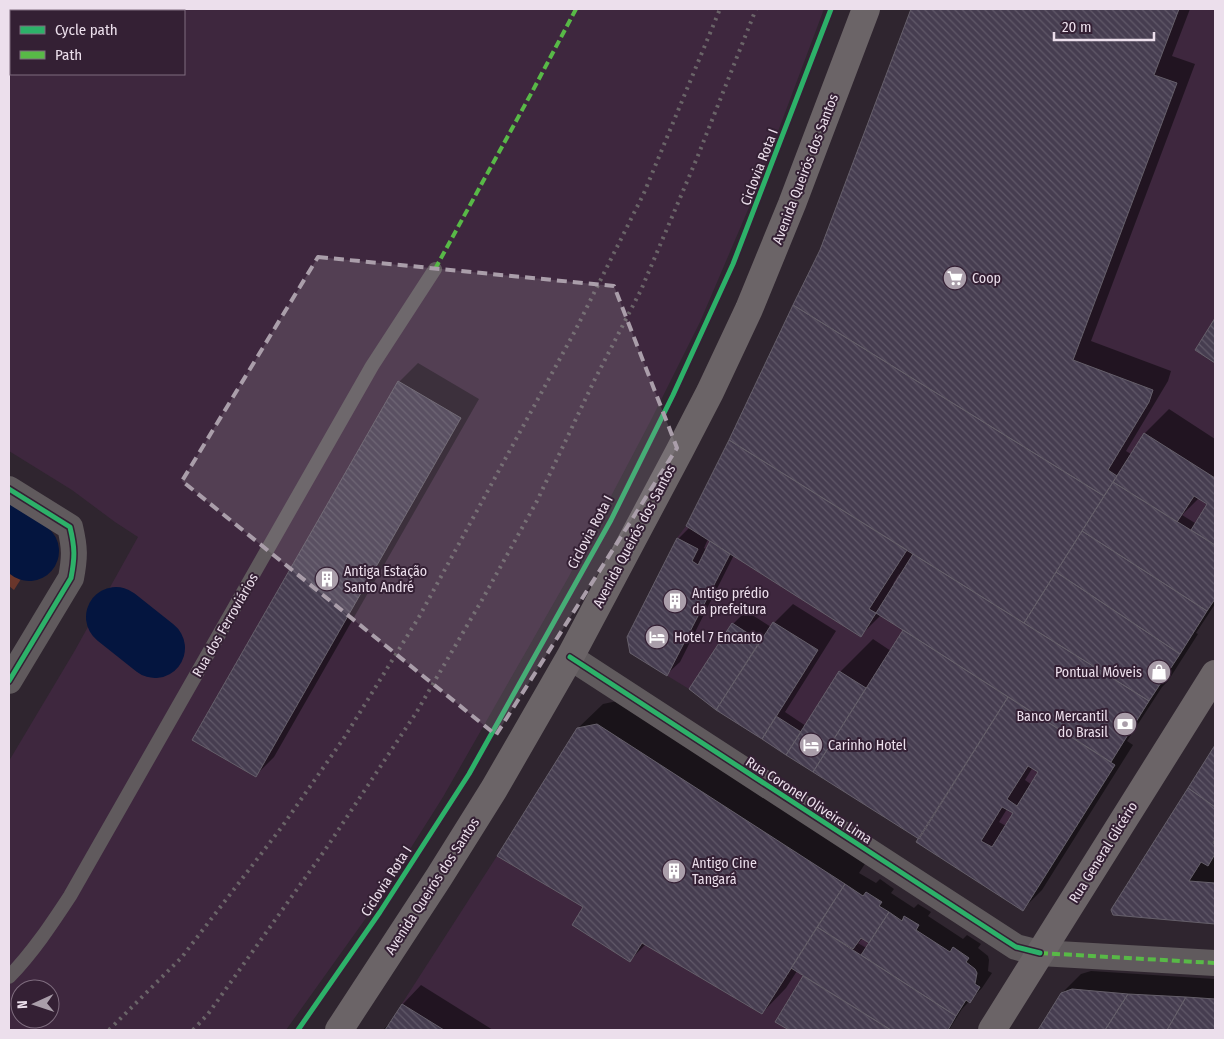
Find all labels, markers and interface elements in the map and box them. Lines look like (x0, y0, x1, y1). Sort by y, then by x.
legend (10, 10, 185, 75)
scale bar (1054, 10, 1154, 42)
text: 20 m (1062, 18, 1092, 36)
text: Cycle path (55, 21, 118, 39)
text: Path (55, 46, 82, 64)
street label: Avenida Queirós dos Santos (769, 92, 842, 247)
street label: Ciclovia Rota I (737, 127, 782, 208)
supermarket icon: Coop (942, 265, 968, 291)
place label: Coop (972, 270, 1001, 287)
street label: Avenida Queirós dos Santos (589, 462, 679, 611)
street label: Ciclovia Rota I (564, 493, 617, 572)
place label: Antiga Estação Santo André (344, 563, 427, 596)
building icon: Antiga Estação Santo André (314, 566, 340, 592)
street label: Rua dos Ferroviários (189, 570, 262, 680)
place label: Antigo prédio da prefeitura (692, 585, 769, 618)
building icon: Antigo prédio da prefeitura (662, 588, 688, 614)
hotel icon: Hotel 7 Encanto (644, 624, 670, 650)
place label: Hotel 7 Encanto (674, 629, 763, 646)
shop icon: Pontual Móveis (1146, 659, 1172, 685)
place label: Pontual Móveis (1055, 664, 1142, 681)
place label: Banco Mercantil do Brasil (1016, 708, 1108, 741)
bank icon: Banco Mercantil do Brasil (1112, 711, 1138, 737)
hotel icon: Carinho Hotel (798, 732, 824, 758)
place label: Carinho Hotel (828, 737, 907, 754)
street label: Rua Coronel Oliveira Lima (742, 753, 875, 848)
street label: Rua General Glicério (1065, 799, 1141, 906)
street label: Avenida Queirós dos Santos (382, 815, 483, 958)
street label: Ciclovia Rota I (357, 843, 415, 920)
place label: Antigo Cine Tangará (692, 855, 757, 888)
building icon: Antigo Cine Tangará (661, 858, 687, 884)
north arrow (10, 979, 60, 1029)
text: N (14, 1000, 31, 1009)

